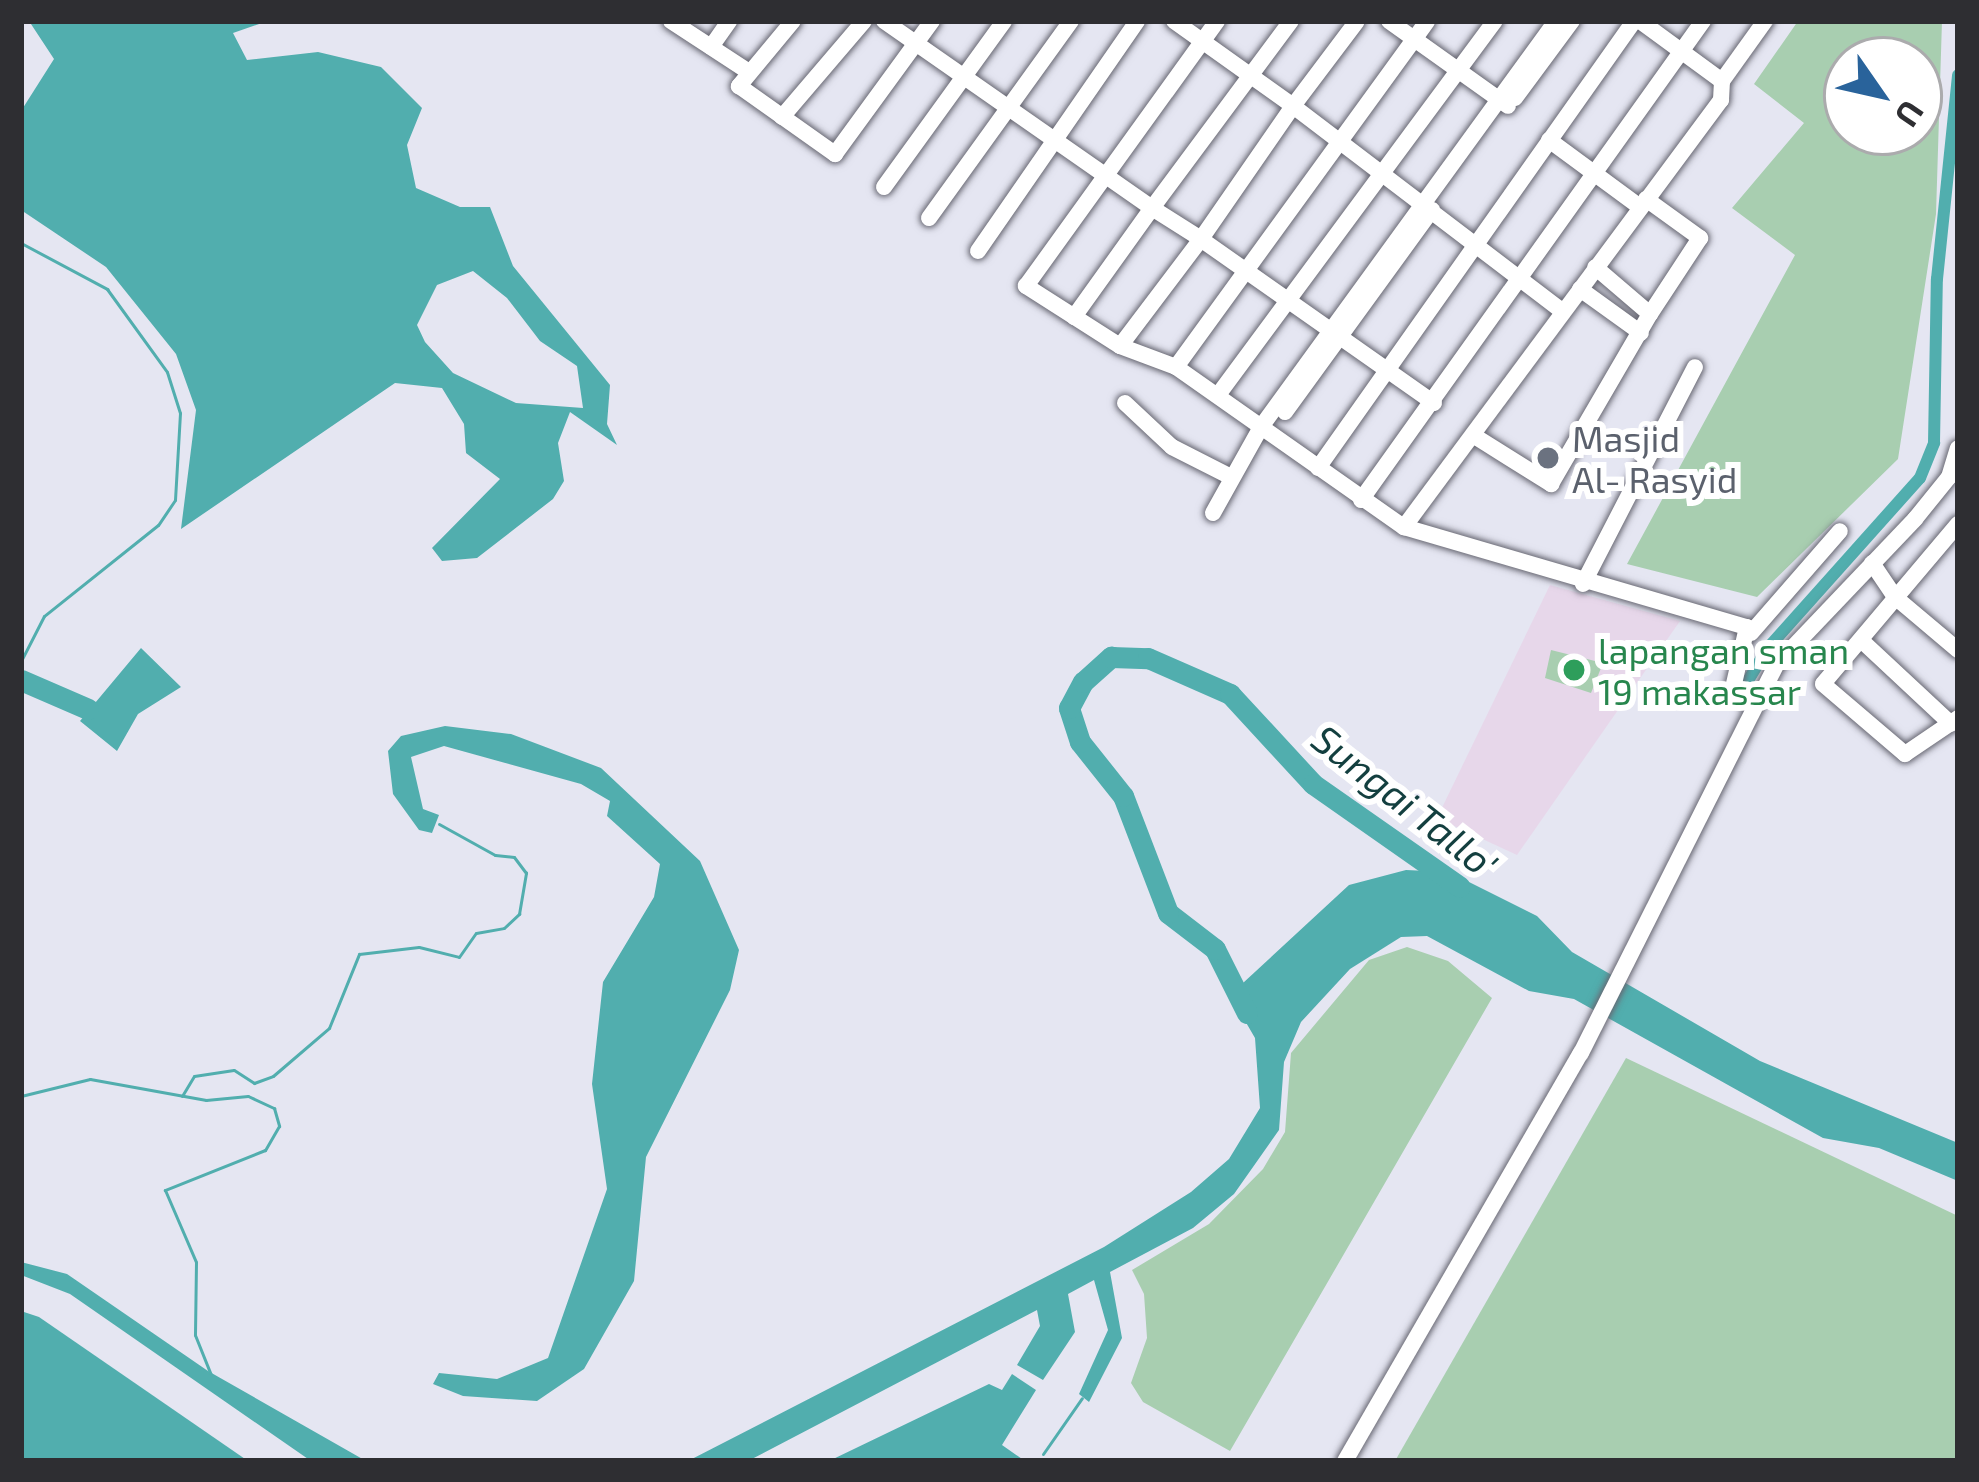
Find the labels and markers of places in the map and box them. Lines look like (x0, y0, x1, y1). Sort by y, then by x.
place label: Masjid Al- Rasyid (1572, 415, 1737, 500)
marker: Masjid Al- Rasyid (1535, 445, 1561, 471)
place label: lapangan sman 19 makassar (1598, 627, 1849, 712)
marker: lapangan sman 19 makassar (1561, 657, 1587, 683)

